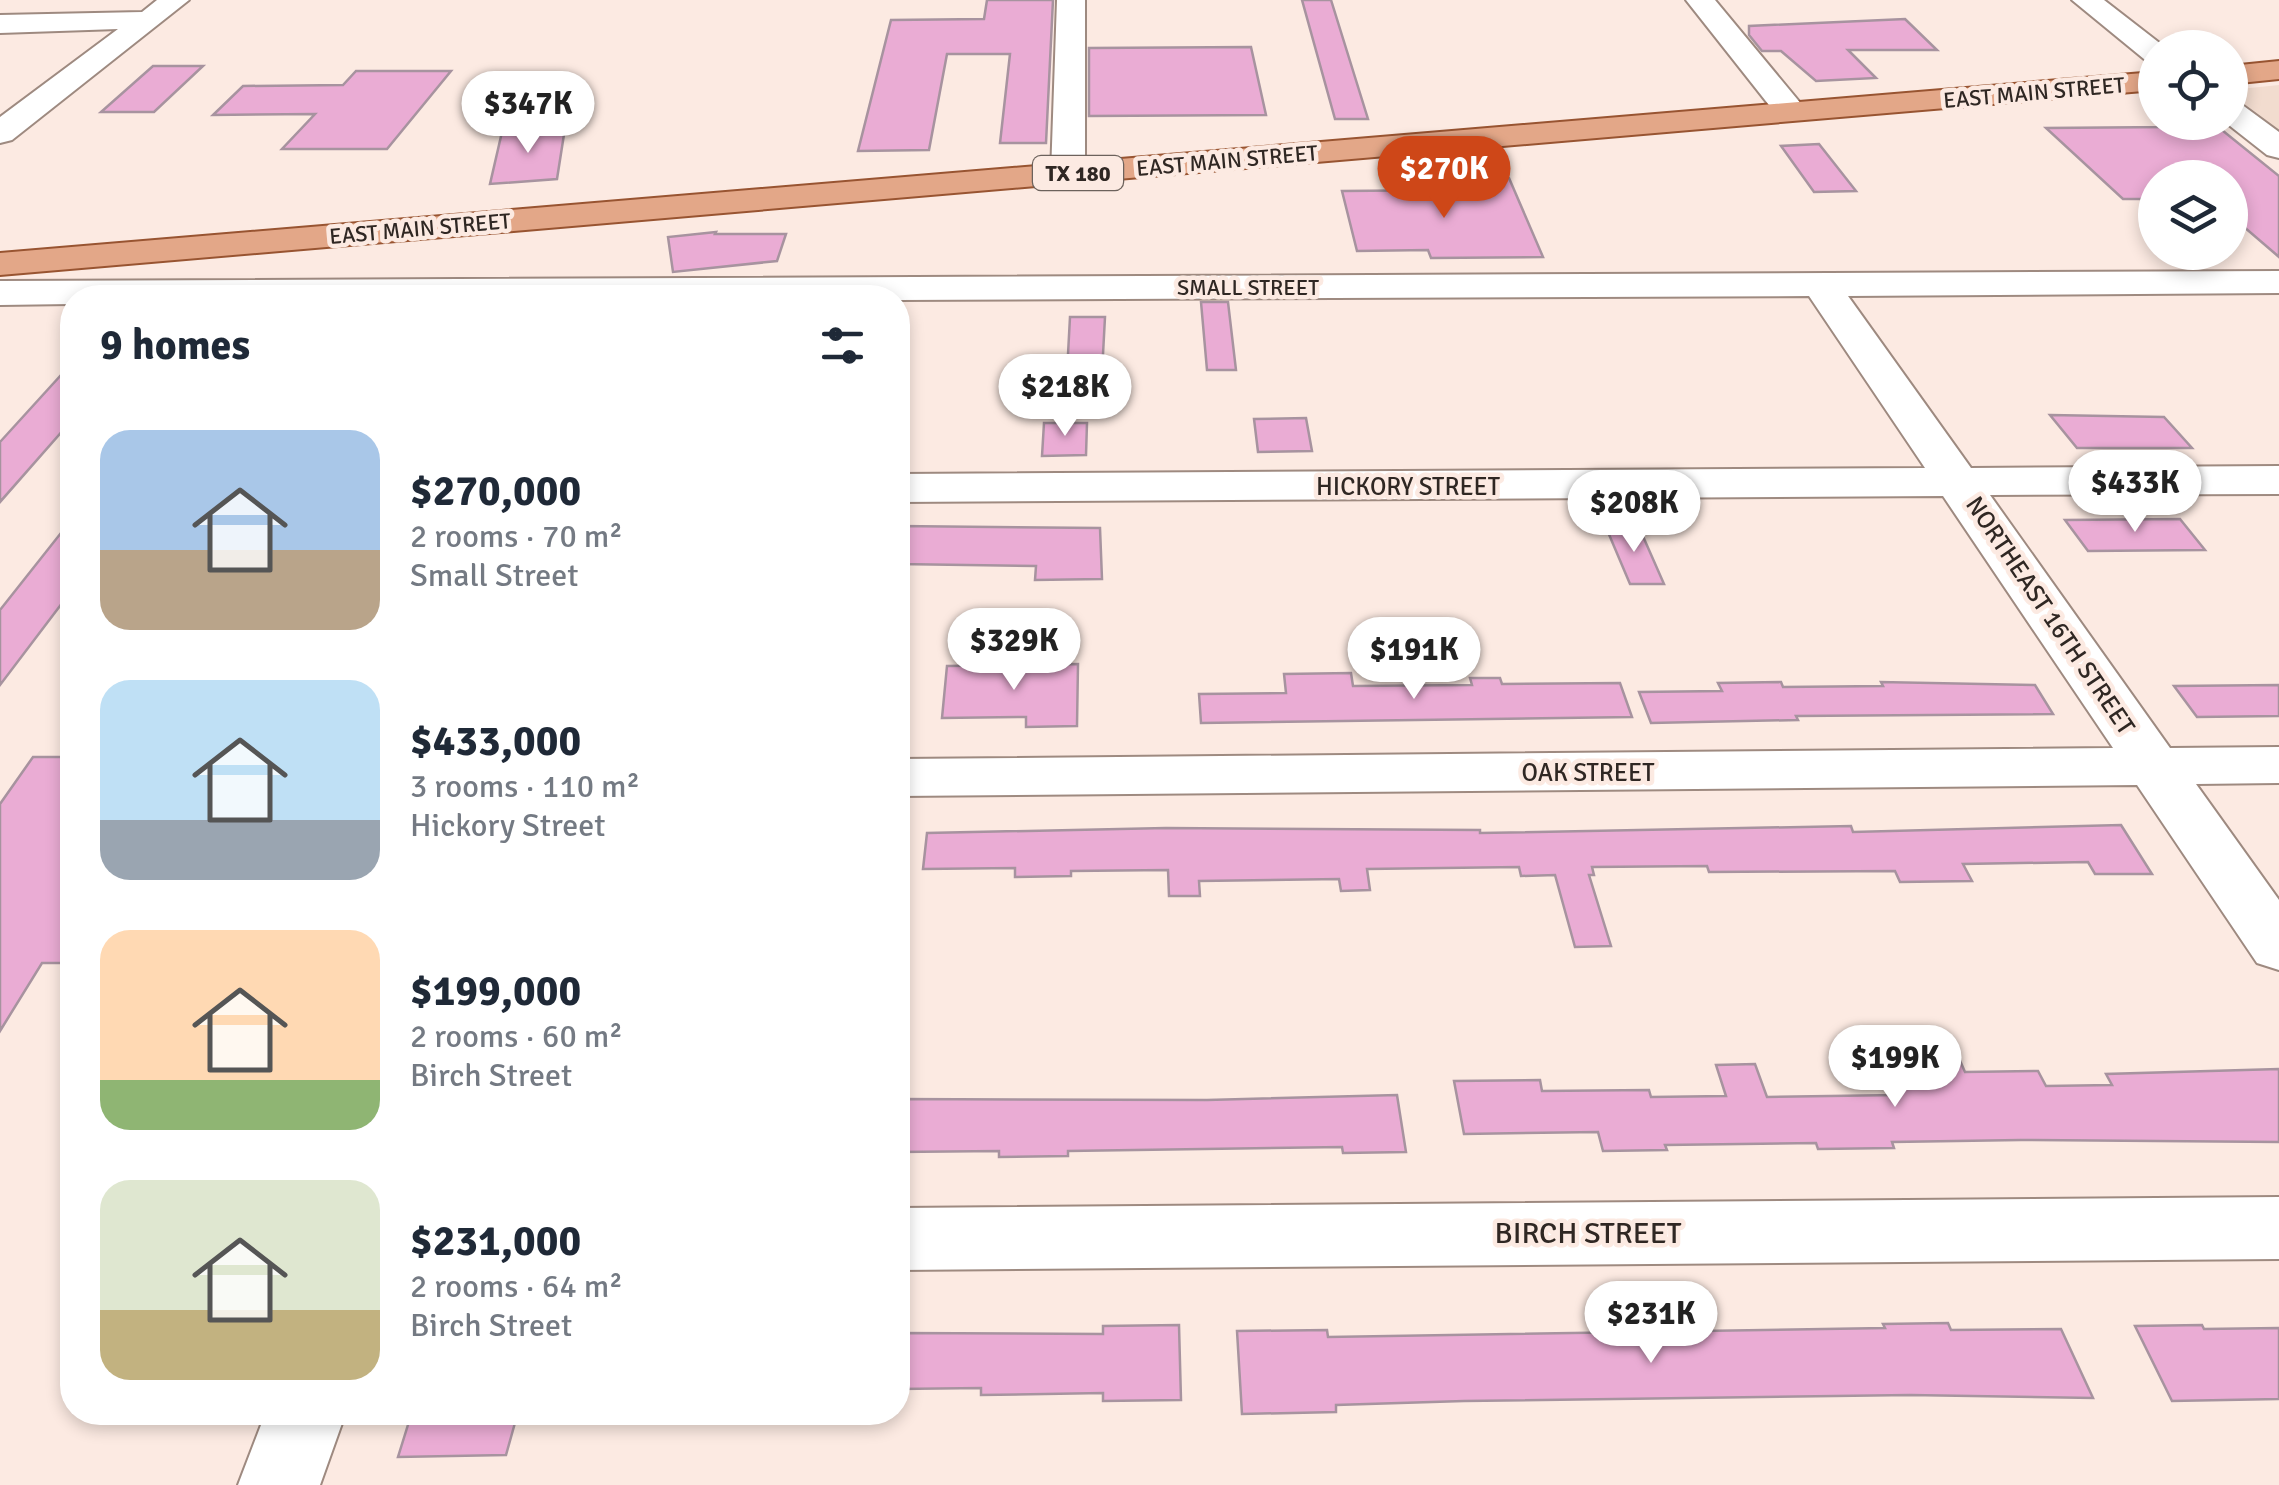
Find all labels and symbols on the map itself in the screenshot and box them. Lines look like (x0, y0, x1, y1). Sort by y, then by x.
pin: $347K (458, 71, 598, 156)
street label: EAST MAIN STREET (1942, 71, 2126, 114)
pin: $270K (1374, 136, 1514, 221)
street label: EAST MAIN STREET (1135, 139, 1319, 182)
road number: TX 180 (1033, 156, 1123, 190)
street label: EAST MAIN STREET (328, 207, 512, 250)
street label: SMALL STREET (1177, 274, 1319, 301)
pin: $218K (995, 354, 1135, 439)
pin: $433K (2065, 450, 2205, 535)
pin: $208K (1564, 470, 1704, 555)
street label: HICKORY STREET (1316, 471, 1501, 502)
street label: NORTHEAST 16TH STREET (1959, 490, 2142, 741)
pin: $329K (944, 608, 1084, 693)
pin: $191K (1344, 617, 1484, 702)
street label: OAK STREET (1522, 757, 1655, 788)
pin: $199K (1825, 1025, 1965, 1110)
street label: BIRCH STREET (1495, 1215, 1682, 1252)
pin: $231K (1581, 1281, 1721, 1366)

